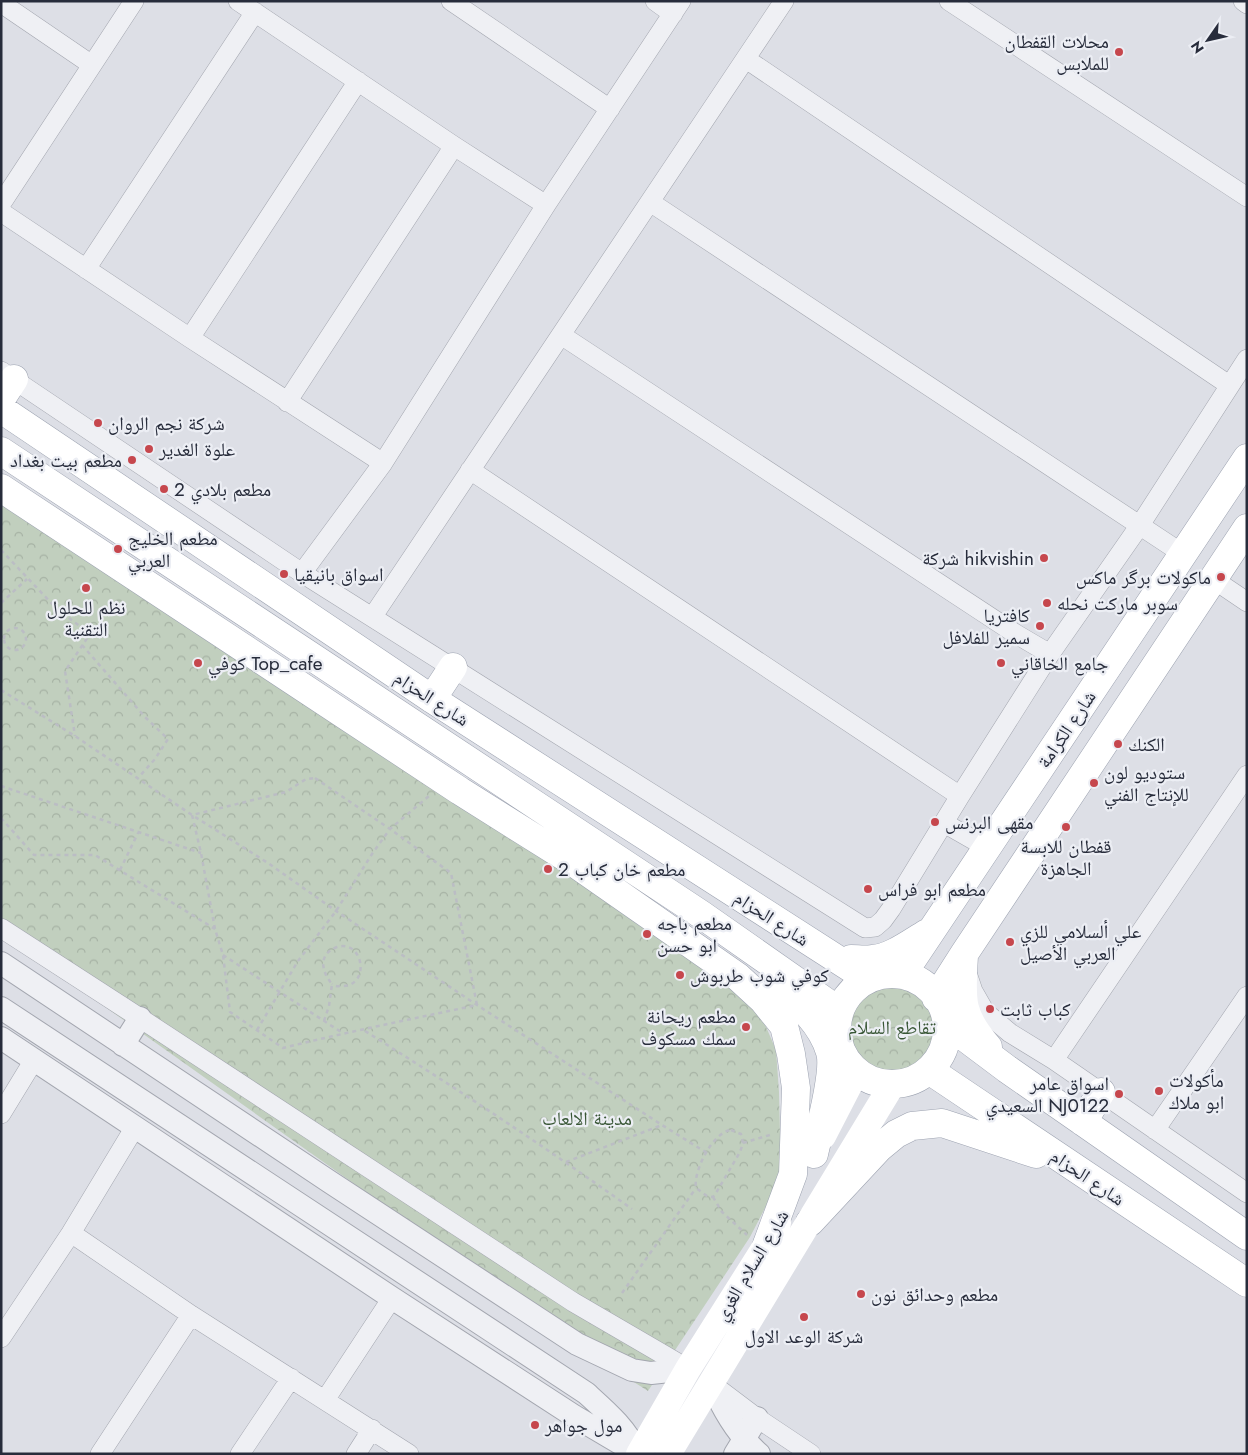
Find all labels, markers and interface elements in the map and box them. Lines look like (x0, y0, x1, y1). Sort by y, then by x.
north arrow (1183, 15, 1233, 65)
place label: محلات القفطان للملابس (1005, 28, 1109, 77)
text: N (1186, 37, 1209, 57)
marker: محلات القفطان للملابس (1113, 46, 1125, 58)
place label: شركة نجم الروان (108, 410, 225, 437)
marker: شركة نجم الروان (92, 417, 104, 429)
place label: علوة الغدير (158, 436, 236, 463)
marker: علوة الغدير (143, 443, 155, 455)
place label: مطعم بيت بغداد (10, 447, 122, 474)
marker: مطعم بيت بغداد (126, 454, 138, 466)
place label: مطعم بلادي 2 (174, 476, 271, 505)
marker: مطعم بلادي 2 (158, 483, 170, 495)
place label: مطعم الخليج العربي (128, 525, 218, 576)
marker: مطعم الخليج العربي (112, 543, 124, 555)
place label: شركة hikvishin (922, 545, 1034, 572)
marker: شركة hikvishin (1038, 552, 1050, 564)
place label: اسواق بانيقيا (294, 561, 384, 588)
place label: ماكولات برگر ماكس (1076, 564, 1211, 591)
marker: اسواق بانيقيا (278, 568, 290, 580)
marker: ماكولات برگر ماكس (1215, 571, 1227, 583)
marker: نظم للحلول التقنية (80, 582, 92, 594)
place label: سوبر ماركت نحله (1057, 590, 1178, 617)
place label: نظم للحلول التقنية (46, 594, 126, 643)
marker: سوبر ماركت نحله (1041, 597, 1053, 609)
place label: كافتريا سمير للفلافل (943, 602, 1030, 651)
marker: كافتريا سمير للفلافل (1034, 620, 1046, 632)
place label: كوفي Top_cafe (208, 650, 323, 679)
place label: جامع الخاقاني (1011, 650, 1108, 679)
marker: كوفي Top_cafe (192, 657, 204, 669)
marker: جامع الخاقاني (995, 657, 1007, 669)
street label: شارع الحزام (389, 664, 475, 733)
street label: شارع الكرامة (1030, 685, 1102, 774)
place label: الكنك (1128, 731, 1165, 758)
marker: الكنك (1112, 738, 1124, 750)
place label: ستوديو لون للإنتاج الفني (1104, 759, 1189, 810)
marker: ستوديو لون للإنتاج الفني (1088, 777, 1100, 789)
place label: مقهى البرنس (945, 809, 1033, 836)
marker: مقهى البرنس (929, 816, 941, 828)
marker: قفطان للابسة الجاهزة (1060, 821, 1072, 833)
place label: قفطان للابسة الجاهزة (1021, 833, 1111, 882)
place label: مطعم خان كباب 2 (558, 856, 685, 883)
marker: مطعم خان كباب 2 (542, 863, 554, 875)
place label: مطعم ابو فراس (878, 876, 986, 903)
marker: مطعم ابو فراس (862, 883, 874, 895)
street label: شارع الحزام (729, 884, 815, 953)
place label: مطعم باجه ابو حسن (657, 910, 732, 959)
place label: علي ألسلامي للزي العربي الأصيل (1020, 918, 1142, 969)
marker: مطعم باجه ابو حسن (641, 928, 653, 940)
marker: علي ألسلامي للزي العربي الأصيل (1004, 936, 1016, 948)
place label: كوفي شوب طربوش (690, 962, 829, 991)
marker: كوفي شوب طربوش (674, 969, 686, 981)
place label: كباب ثابت (1000, 996, 1071, 1023)
place label: مطعم ريحانة سمك مسكوف (641, 1003, 736, 1052)
marker: كباب ثابت (984, 1003, 996, 1015)
park label: تقاطع السلام (848, 1014, 936, 1041)
marker: مطعم ريحانة سمك مسكوف (740, 1021, 752, 1033)
place label: مأكولات ابو ملاك (1169, 1067, 1224, 1116)
place label: اسواق عامر السعيدي NJ0122 (986, 1070, 1109, 1121)
marker: مأكولات ابو ملاك (1153, 1085, 1165, 1097)
marker: اسواق عامر السعيدي NJ0122 (1113, 1088, 1125, 1100)
park label: مدينة الالعاب (542, 1105, 632, 1132)
street label: شارع الحزام (1045, 1143, 1130, 1212)
street label: شارع السلام الغري (708, 1205, 797, 1327)
place label: مطعم وحدائق نون (871, 1281, 998, 1308)
marker: مطعم وحدائق نون (855, 1288, 867, 1300)
marker: شركة الوعد الاول (798, 1311, 810, 1323)
place label: شركة الوعد الاول (745, 1323, 863, 1350)
place label: مول جواهر (544, 1412, 622, 1439)
marker: مول جواهر (529, 1419, 541, 1431)

